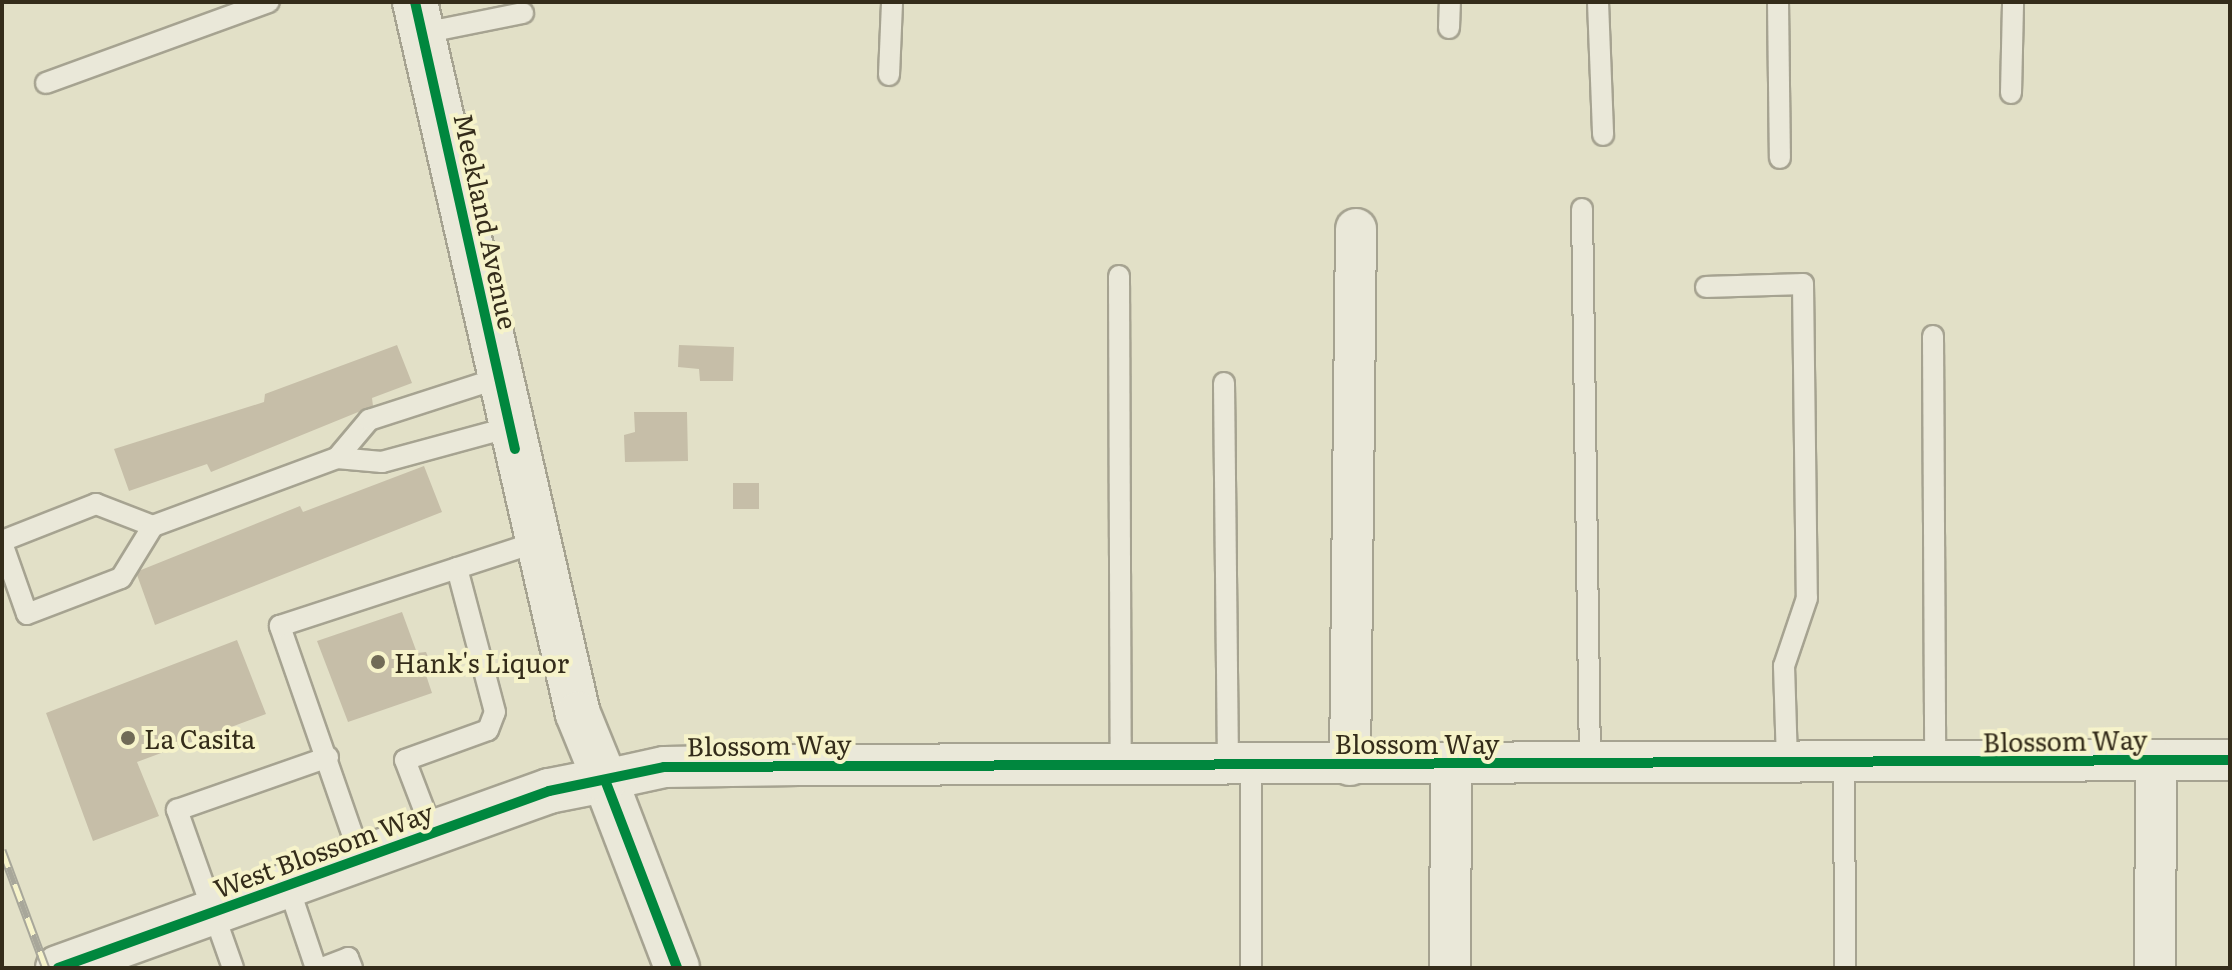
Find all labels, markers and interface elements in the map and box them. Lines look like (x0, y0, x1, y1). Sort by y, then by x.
street label: Meekland Avenue (449, 110, 525, 332)
place label: Hank's Liquor (394, 646, 569, 678)
marker: Hank's Liquor (369, 653, 387, 671)
place label: La Casita (144, 722, 255, 754)
street label: Blossom Way (1982, 723, 2148, 757)
street label: Blossom Way (686, 727, 852, 761)
street label: Blossom Way (1335, 727, 1499, 759)
marker: La Casita (119, 729, 137, 747)
street label: West Blossom Way (209, 795, 437, 903)

